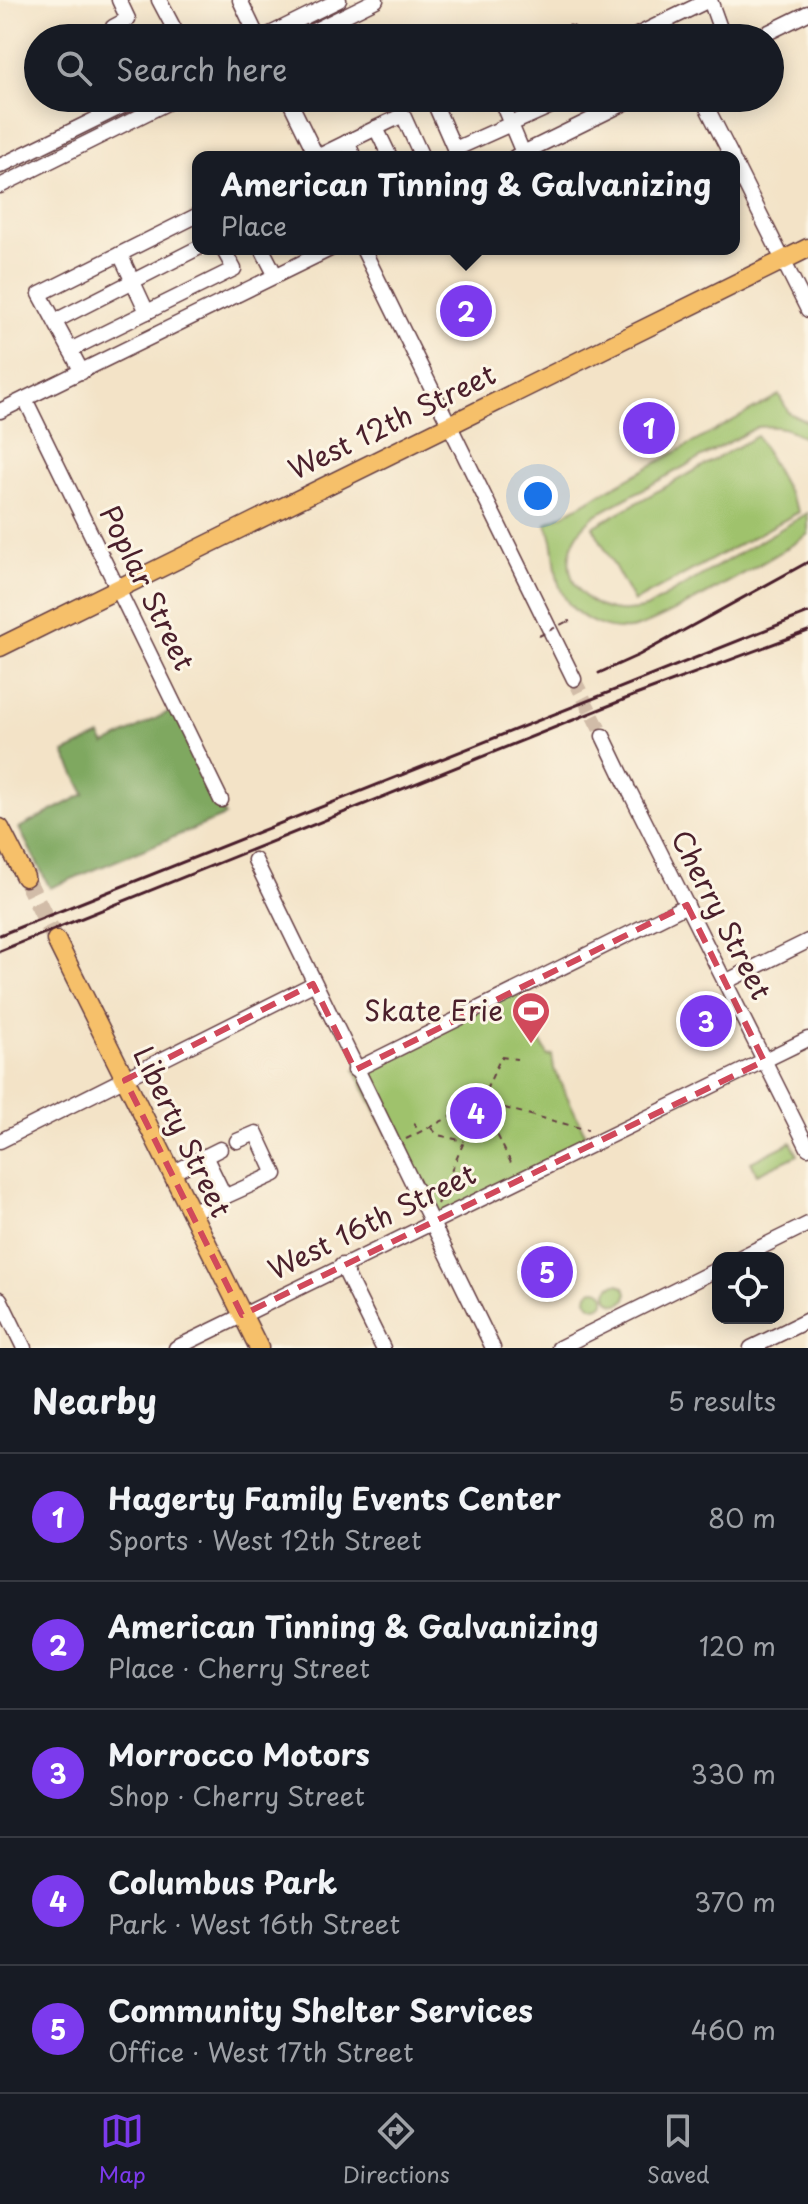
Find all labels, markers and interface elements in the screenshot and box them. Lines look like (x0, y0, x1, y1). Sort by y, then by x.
search box (24, 24, 784, 112)
icon: search (52, 46, 96, 90)
text: Search here (116, 46, 288, 91)
popup (192, 151, 740, 255)
text: American Tinning & Galvanizing (221, 161, 711, 206)
text: Place (221, 206, 287, 245)
pin: 2 (440, 281, 492, 341)
street label: West 12th Street (280, 352, 502, 490)
pin: 1 (623, 398, 675, 458)
your location (518, 476, 558, 516)
street label: Poplar Street (90, 497, 207, 677)
street label: Cherry Street (661, 822, 784, 1007)
place label: Skate Erie (364, 988, 503, 1031)
sports icon: Skate Erie (510, 990, 552, 1045)
pin: 3 (680, 991, 732, 1051)
street label: Liberty Street (123, 1039, 243, 1224)
pin: 4 (450, 1083, 502, 1143)
street label: West 16th Street (260, 1152, 483, 1290)
pin: 5 (521, 1242, 573, 1302)
map controls (712, 1252, 784, 1324)
button: locate (712, 1252, 784, 1324)
text: Nearby (32, 1374, 157, 1426)
text: 5 results (668, 1381, 776, 1420)
text: Hagerty Family Events Center (108, 1475, 561, 1520)
text: 1 (52, 1498, 64, 1537)
text: 80 m (708, 1498, 776, 1537)
text: Sports · West 12th Street (108, 1520, 422, 1559)
text: American Tinning & Galvanizing (108, 1603, 599, 1648)
text: 2 (49, 1626, 67, 1665)
text: 120 m (699, 1626, 776, 1665)
text: Place · Cherry Street (108, 1648, 370, 1687)
text: Morrocco Motors (108, 1731, 370, 1776)
text: 3 (49, 1754, 67, 1793)
text: 330 m (691, 1754, 776, 1793)
text: Shop · Cherry Street (108, 1776, 365, 1815)
text: Columbus Park (108, 1859, 337, 1904)
text: 4 (49, 1882, 67, 1921)
text: 370 m (694, 1882, 776, 1921)
text: Park · West 16th Street (108, 1904, 400, 1943)
text: Community Shelter Services (108, 1987, 533, 2032)
text: 5 (50, 2010, 66, 2049)
text: 460 m (691, 2010, 776, 2049)
text: Office · West 17th Street (108, 2032, 414, 2071)
tab: Map (99, 2109, 146, 2190)
tab: Directions (343, 2109, 450, 2190)
tab: Saved (647, 2109, 709, 2190)

